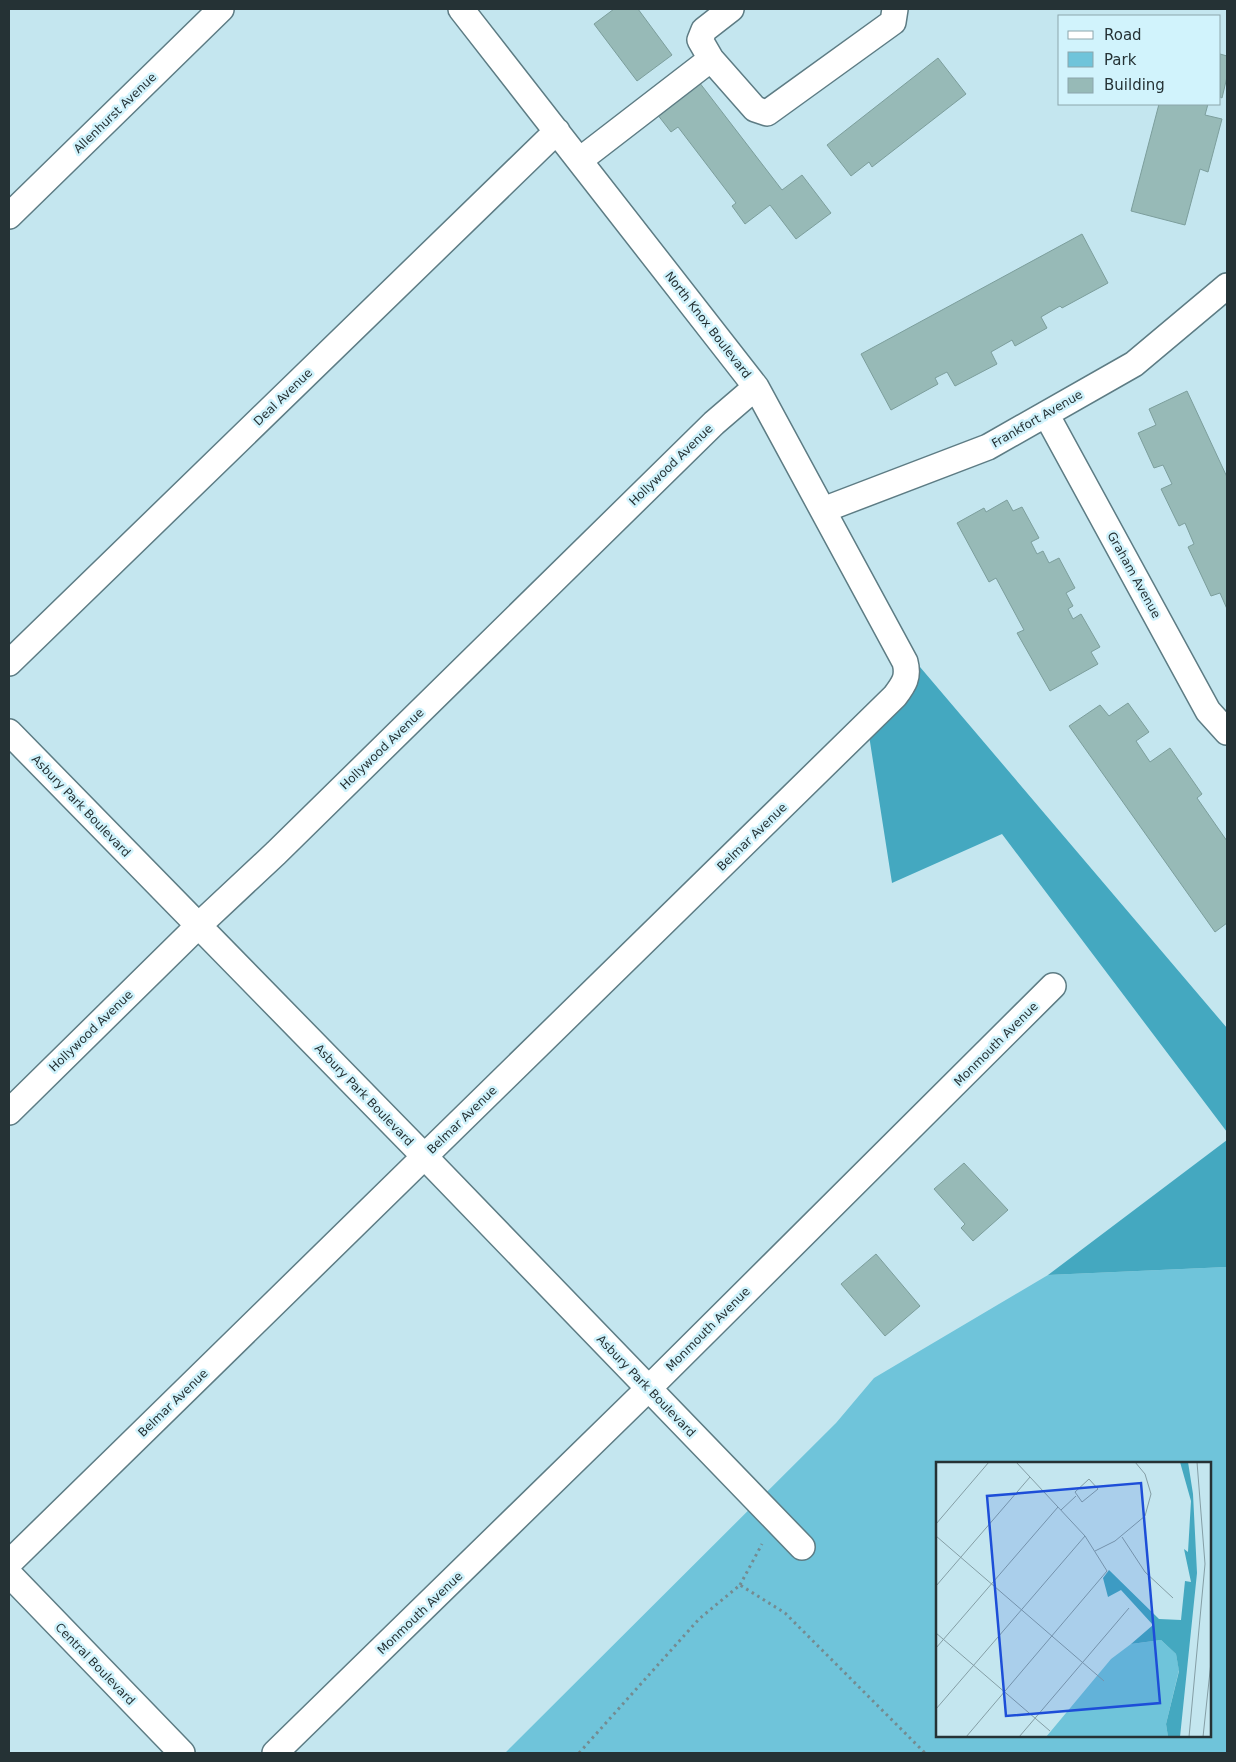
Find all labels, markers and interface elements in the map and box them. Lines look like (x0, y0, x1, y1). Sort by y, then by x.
legend (1058, 15, 1221, 105)
text: Road (1104, 26, 1142, 44)
text: Park (1104, 51, 1137, 69)
street label: Allenhurst Avenue (71, 70, 159, 156)
text: Building (1104, 76, 1165, 94)
street label: North Knox Boulevard (662, 269, 754, 381)
street label: Deal Avenue (251, 366, 315, 428)
street label: Frankfort Avenue (989, 387, 1085, 451)
street label: Hollywood Avenue (626, 422, 716, 508)
street label: Graham Avenue (1104, 529, 1164, 621)
street label: Hollywood Avenue (337, 706, 427, 792)
street label: Asbury Park Boulevard (29, 752, 133, 860)
street label: Belmar Avenue (714, 800, 790, 874)
street label: Hollywood Avenue (46, 988, 136, 1074)
street label: Monmouth Avenue (951, 999, 1041, 1089)
street label: Asbury Park Boulevard (312, 1041, 416, 1149)
street label: Belmar Avenue (424, 1083, 500, 1157)
street label: Monmouth Avenue (663, 1284, 753, 1374)
street label: Asbury Park Boulevard (594, 1332, 698, 1440)
street label: Belmar Avenue (135, 1366, 211, 1440)
inset map (936, 1462, 1211, 1737)
street label: Monmouth Avenue (375, 1569, 465, 1657)
street label: Central Boulevard (52, 1620, 138, 1708)

